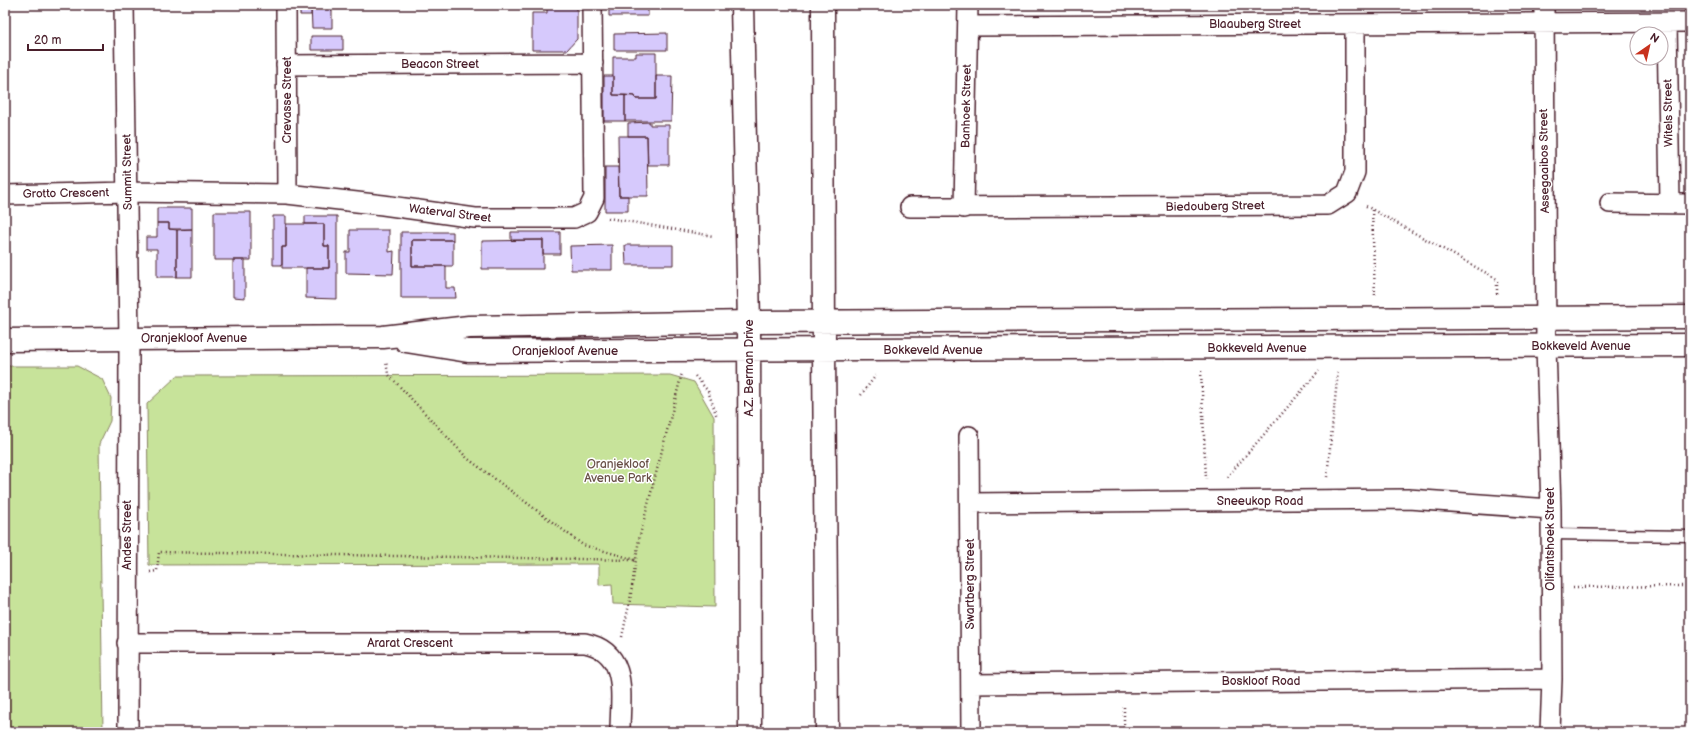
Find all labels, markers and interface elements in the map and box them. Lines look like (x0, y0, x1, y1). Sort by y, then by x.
street label: Blaauberg Street (1209, 17, 1301, 32)
scale bar (28, 26, 103, 52)
north arrow (1629, 26, 1669, 66)
text: N (1647, 30, 1661, 46)
text: 20 m (34, 33, 61, 48)
street label: Crevasse Street (280, 56, 295, 144)
street label: Beacon Street (401, 57, 479, 72)
street label: Banhoek Street (958, 63, 975, 148)
street label: Witels Street (1660, 78, 1677, 147)
street label: Assegaaibos Street (1536, 108, 1553, 213)
street label: Summit Street (119, 133, 136, 210)
street label: Grotto Crescent (23, 185, 110, 202)
street label: Biedouberg Street (1165, 198, 1265, 215)
street label: Waterval Street (408, 201, 492, 226)
street label: A.Z. Berman Drive (742, 319, 757, 417)
street label: Oranjekloof Avenue (141, 331, 247, 346)
street label: Bokkeveld Avenue (1531, 339, 1631, 354)
street label: Bokkeveld Avenue (1207, 341, 1307, 356)
street label: Bokkeveld Avenue (883, 343, 983, 358)
street label: Oranjekloof Avenue (512, 344, 618, 359)
park label: Oranjekloof Avenue Park (584, 457, 652, 486)
street label: Olifantshoek Street (1543, 487, 1558, 591)
street label: Sneeukop Road (1217, 494, 1303, 509)
street label: Andes Street (120, 500, 135, 570)
street label: Swartberg Street (963, 538, 978, 630)
street label: Ararat Crescent (367, 636, 453, 651)
street label: Boskloof Road (1222, 674, 1301, 689)

